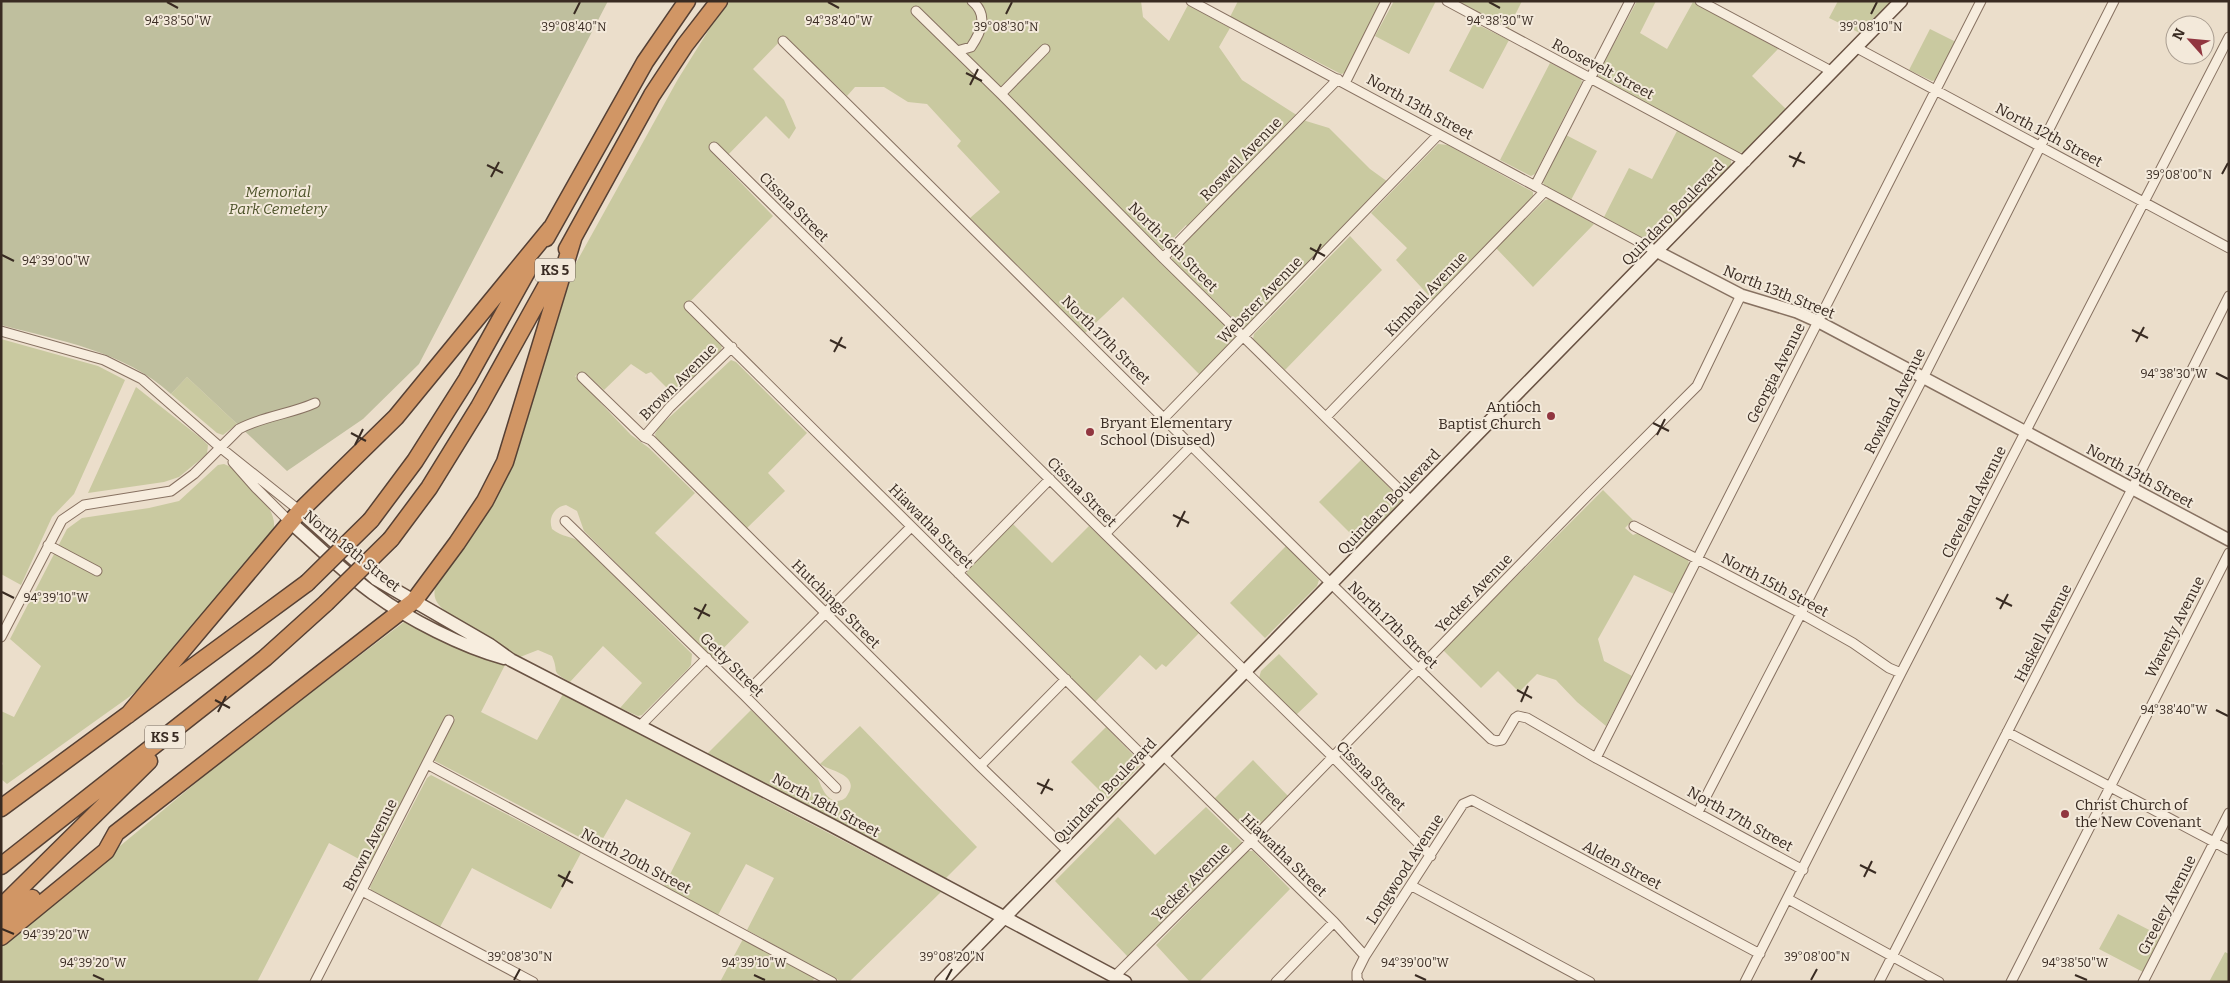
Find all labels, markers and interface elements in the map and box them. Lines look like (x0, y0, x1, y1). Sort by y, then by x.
text: 94°38'50"W (145, 14, 212, 28)
text: 94°38'40"W (805, 14, 873, 28)
text: 94°38'30"W (1467, 14, 1534, 28)
north arrow (2165, 15, 2215, 65)
text: 39°08'40"N (541, 20, 607, 34)
text: 39°08'30"N (973, 20, 1039, 34)
text: 39°08'10"N (1839, 20, 1903, 34)
text: N (2169, 25, 2189, 43)
street label: Roosevelt Street (1549, 35, 1658, 104)
street label: North 13th Street (1364, 70, 1477, 144)
street label: North 12th Street (1992, 99, 2106, 171)
street label: Roswell Avenue (1197, 113, 1285, 205)
street label: Quindaro Boulevard (1618, 156, 1728, 270)
street label: Cissna Street (755, 168, 833, 246)
text: 39°08'00"N (2146, 168, 2212, 182)
park label: Memorial Park Cemetery (229, 183, 328, 218)
street label: North 16th Street (1124, 198, 1222, 296)
street label: Kimball Avenue (1381, 248, 1471, 340)
street label: Webster Avenue (1214, 253, 1306, 347)
text: 94°39'00"W (22, 254, 91, 268)
road number: KS 5 (535, 258, 575, 282)
street label: North 13th Street (1720, 261, 1838, 323)
street label: North 17th Street (1058, 292, 1154, 388)
street label: Georgia Avenue (1743, 320, 1809, 426)
street label: Brown Avenue (636, 340, 720, 424)
street label: Rowland Avenue (1861, 345, 1929, 457)
text: 94°38'30"W (2141, 367, 2208, 381)
place label: Antioch Baptist Church (1438, 398, 1542, 433)
marker: Antioch Baptist Church (1545, 410, 1557, 422)
place label: Bryant Elementary School (Disused) (1100, 414, 1232, 449)
marker: Bryant Elementary School (Disused) (1084, 426, 1096, 438)
street label: North 13th Street (2083, 440, 2197, 512)
street label: Cleveland Avenue (1938, 443, 2010, 561)
street label: Quindaro Boulevard (1334, 445, 1444, 559)
street label: Cissna Street (1043, 453, 1121, 531)
street label: Hiawatha Street (885, 480, 977, 572)
street label: North 18th Street (300, 506, 405, 596)
street label: North 15th Street (1718, 549, 1832, 621)
street label: Yecker Avenue (1432, 550, 1516, 636)
street label: Hutchings Street (788, 556, 884, 652)
street label: Waverly Avenue (2142, 573, 2208, 681)
street label: North 17th Street (1344, 578, 1442, 673)
street label: Haskell Avenue (2011, 581, 2075, 685)
text: 94°39'10"W (24, 591, 89, 605)
street label: Getty Street (696, 629, 768, 701)
text: 94°38'40"W (2140, 703, 2208, 717)
road number: KS 5 (145, 726, 185, 749)
street label: Quindaro Boulevard (1050, 734, 1160, 848)
street label: Cissna Street (1332, 737, 1410, 815)
street label: North 18th Street (769, 769, 883, 841)
street label: North 17th Street (1684, 783, 1796, 856)
street label: Brown Avenue (339, 796, 401, 894)
place label: Christ Church of the New Covenant (2075, 796, 2202, 831)
marker: Christ Church of the New Covenant (2059, 808, 2071, 820)
street label: Hiawatha Street (1237, 810, 1331, 901)
street label: Longwood Avenue (1363, 810, 1447, 928)
street label: North 20th Street (578, 824, 695, 898)
street label: Alden Street (1579, 837, 1665, 894)
street label: Yecker Avenue (1148, 839, 1234, 925)
street label: Greeley Avenue (2134, 852, 2200, 958)
text: 94°39'20"W (23, 928, 90, 942)
text: 39°08'30"N (487, 950, 553, 964)
text: 39°08'20"N (920, 950, 985, 964)
text: 39°08'00"N (1784, 950, 1850, 964)
text: 94°39'20"W (60, 956, 127, 970)
text: 94°39'10"W (722, 956, 787, 970)
text: 94°39'00"W (1381, 956, 1450, 970)
text: 94°38'50"W (2042, 956, 2109, 970)

